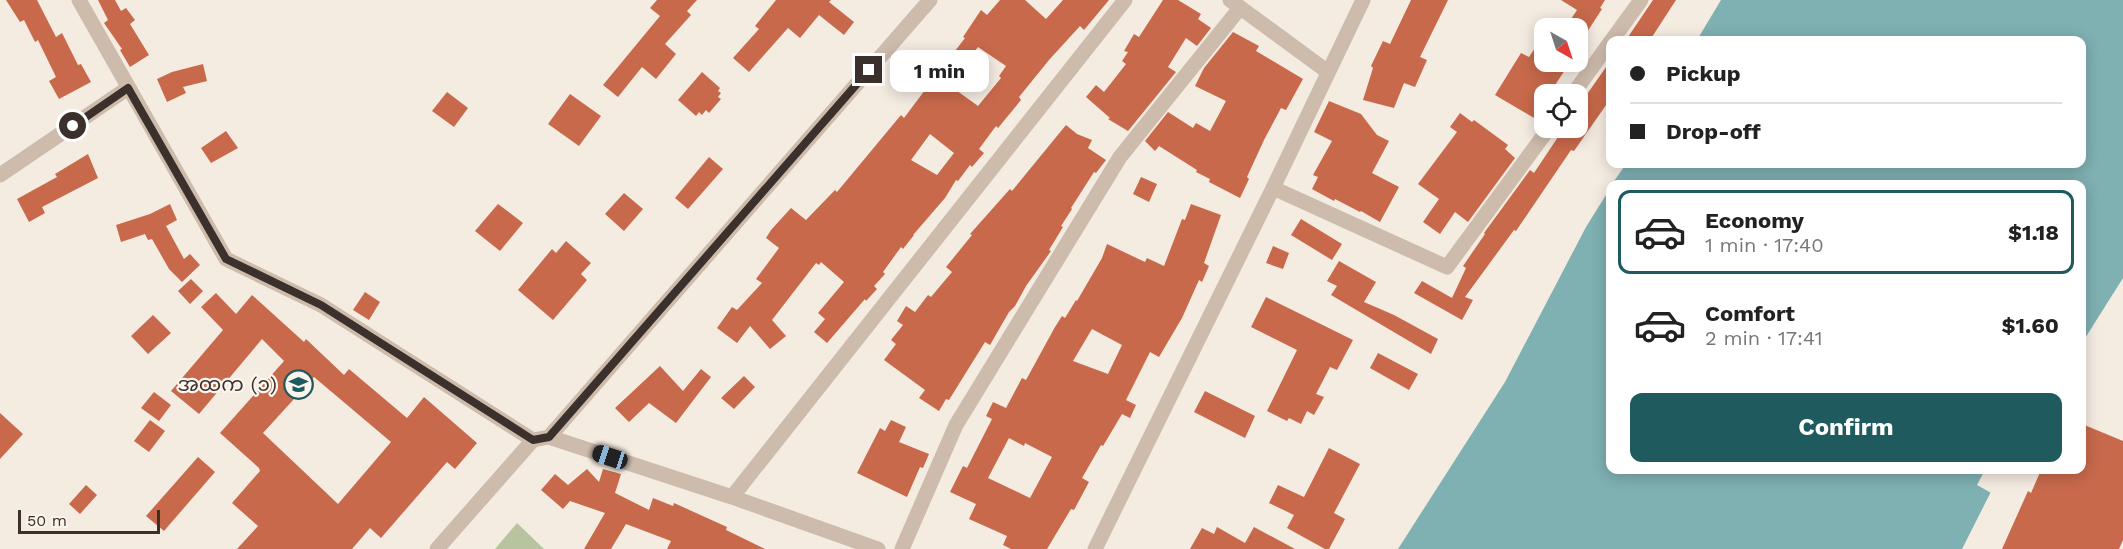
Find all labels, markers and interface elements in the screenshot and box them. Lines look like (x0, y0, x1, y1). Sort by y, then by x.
north arrow (1534, 18, 1588, 72)
map controls (1534, 18, 1588, 138)
callout: 1 min (890, 49, 989, 91)
route end (855, 56, 882, 83)
text: 1 min (914, 59, 965, 83)
text: Pickup (1666, 61, 1741, 86)
button: locate (1534, 84, 1588, 138)
route start (59, 112, 86, 139)
text: Drop-off (1666, 119, 1761, 144)
icon: car (1633, 205, 1687, 259)
text: Economy (1705, 208, 1804, 233)
text: $1.18 (2008, 220, 2059, 245)
text: 1 min · 17:40 (1705, 233, 1824, 257)
icon: car (1633, 298, 1687, 352)
text: Comfort (1705, 301, 1795, 326)
text: $1.60 (2001, 313, 2059, 338)
text: 2 min · 17:41 (1705, 326, 1823, 350)
school or university icon: အထက (၁) (282, 368, 314, 400)
place label: အထက (၁) (177, 372, 277, 396)
button: Confirm (1630, 393, 2062, 462)
car (590, 443, 630, 471)
scale bar (18, 507, 160, 534)
text: 50 m (27, 511, 67, 530)

